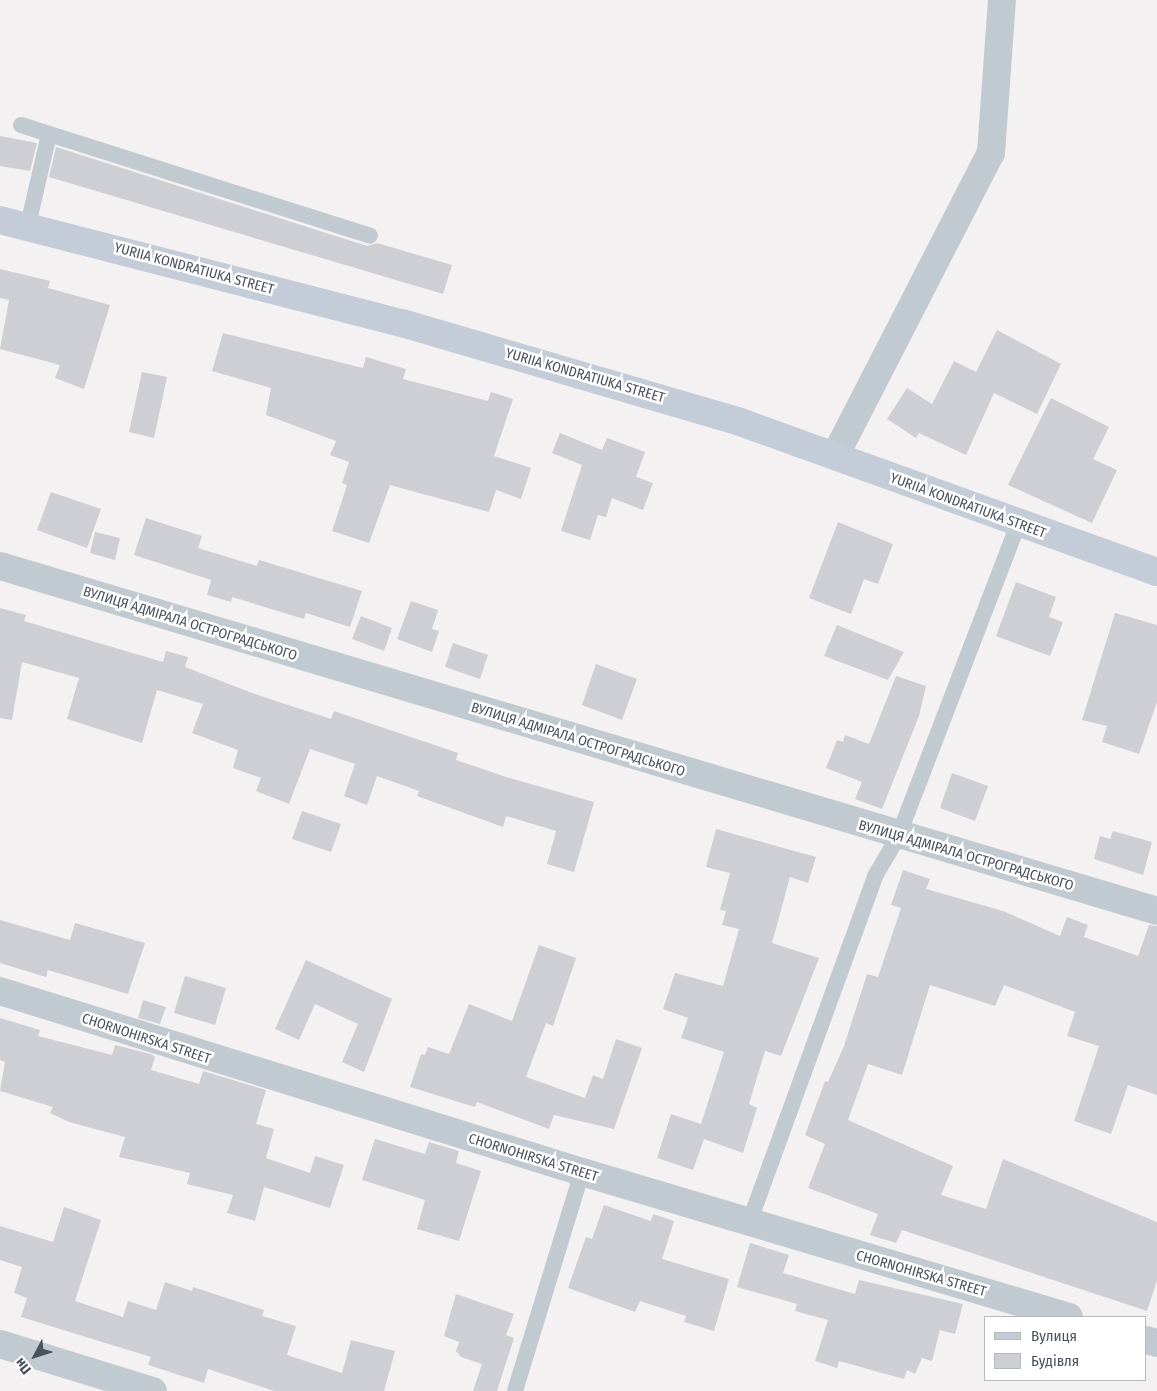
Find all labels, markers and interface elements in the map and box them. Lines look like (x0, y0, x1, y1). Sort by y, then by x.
street label: YURIIA KONDRATIUKA STREET (112, 240, 276, 298)
street label: YURIIA KONDRATIUKA STREET (504, 345, 666, 407)
street label: YURIIA KONDRATIUKA STREET (888, 470, 1048, 542)
street label: ВУЛИЦЯ АДМІРАЛА ОСТРОГРАДСЬКОГО (81, 583, 299, 665)
street label: ВУЛИЦЯ АДМІРАЛА ОСТРОГРАДСЬКОГО (469, 699, 687, 781)
street label: ВУЛИЦЯ АДМІРАЛА ОСТРОГРАДСЬКОГО (857, 817, 1075, 895)
street label: CHORNOHIRSKA STREET (80, 1010, 212, 1068)
street label: CHORNOHIRSKA STREET (466, 1130, 600, 1186)
street label: CHORNOHIRSKA STREET (854, 1247, 988, 1301)
legend (984, 1316, 1147, 1381)
text: Вулиця (1031, 1327, 1077, 1345)
north arrow (10, 1331, 60, 1381)
text: Будівля (1031, 1352, 1079, 1370)
text: Пн (12, 1354, 35, 1378)

